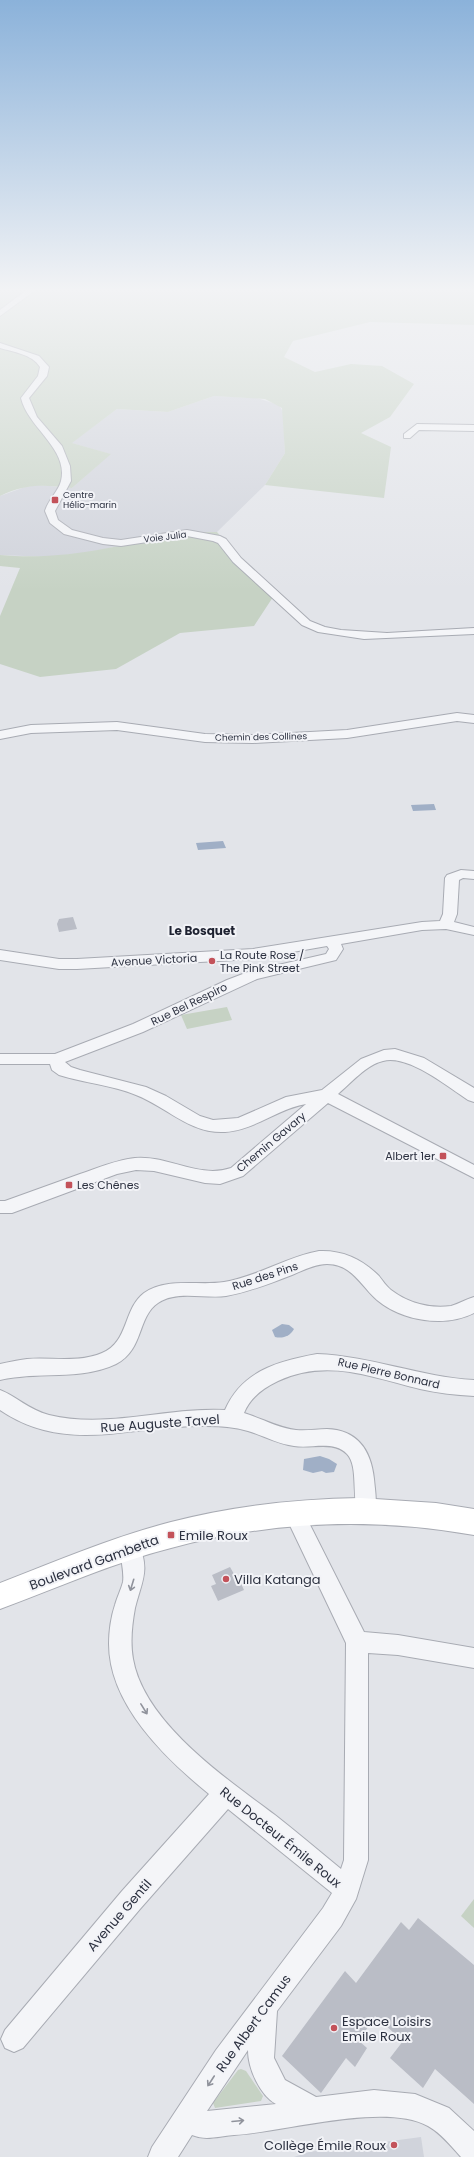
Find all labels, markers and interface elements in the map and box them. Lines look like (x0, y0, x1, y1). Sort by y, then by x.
place label: Centre Hélio-marin (63, 489, 117, 511)
marker: Centre Hélio-marin (50, 495, 60, 505)
street label: Voie Julia (143, 528, 187, 546)
street label: Chemin des Collines (215, 730, 307, 744)
district label: Le Bosquet (169, 922, 235, 939)
place label: La Route Rose / The Pink Street (220, 947, 304, 976)
street label: Avenue Victoria (110, 950, 198, 970)
marker: La Route Rose / The Pink Street (207, 956, 217, 966)
street label: Rue Bel Respiro (148, 979, 230, 1029)
street label: Chemin Gavary (233, 1108, 310, 1176)
place label: Albert 1er (385, 1148, 435, 1164)
marker: Albert 1er (438, 1151, 448, 1161)
place label: Les Chênes (77, 1177, 139, 1193)
marker: Les Chênes (64, 1180, 74, 1190)
street label: Rue des Pins (230, 1258, 300, 1294)
street label: Rue Pierre Bonnard (336, 1353, 442, 1393)
street label: Rue Auguste Tavel (100, 1410, 220, 1437)
place label: Emile Roux (179, 1526, 249, 1545)
street label: Boulevard Gambetta (27, 1530, 162, 1595)
marker: Emile Roux (166, 1530, 176, 1540)
place label: Villa Katanga (234, 1570, 321, 1589)
marker: Villa Katanga (221, 1574, 231, 1584)
one-way arrow (128, 1579, 135, 1592)
one-way arrow (140, 1703, 148, 1715)
street label: Rue Docteur Émile Roux (216, 1782, 346, 1893)
street label: Avenue Gentil (83, 1875, 156, 1955)
street label: Rue Albert Camus (211, 1970, 296, 2076)
place label: Espace Loisirs Emile Roux (342, 2012, 431, 2046)
marker: Espace Loisirs Emile Roux (329, 2023, 339, 2033)
one-way arrow (207, 2075, 215, 2086)
one-way arrow (231, 2118, 244, 2125)
place label: Collège Émile Roux (264, 2136, 387, 2155)
marker: Collège Émile Roux (389, 2140, 399, 2150)

